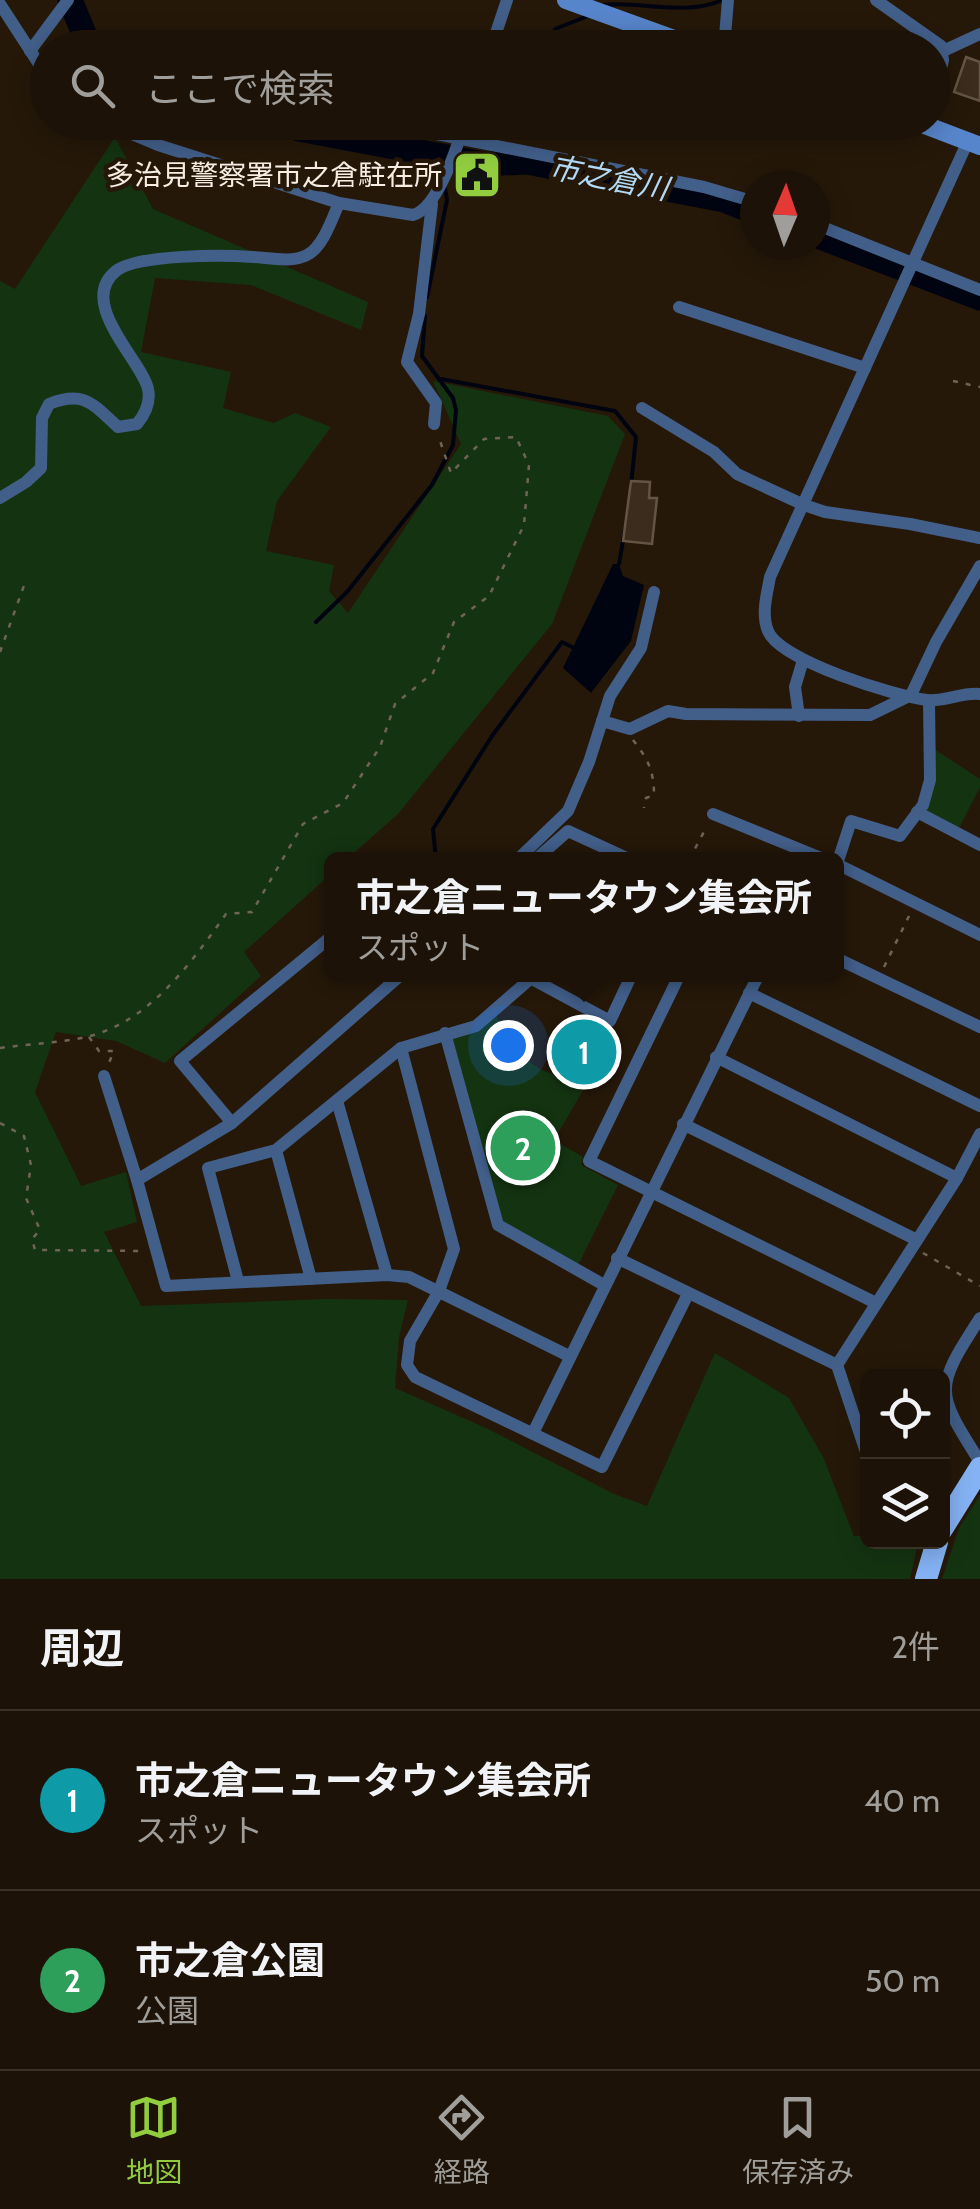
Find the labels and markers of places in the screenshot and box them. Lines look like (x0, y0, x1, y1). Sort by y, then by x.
public building icon: 多治見警察署市之倉駐在所 (451, 149, 503, 201)
place label: 多治見警察署市之倉駐在所 (106, 158, 442, 192)
pin: 1 (552, 1014, 616, 1090)
pin: 2 (490, 1110, 556, 1186)

